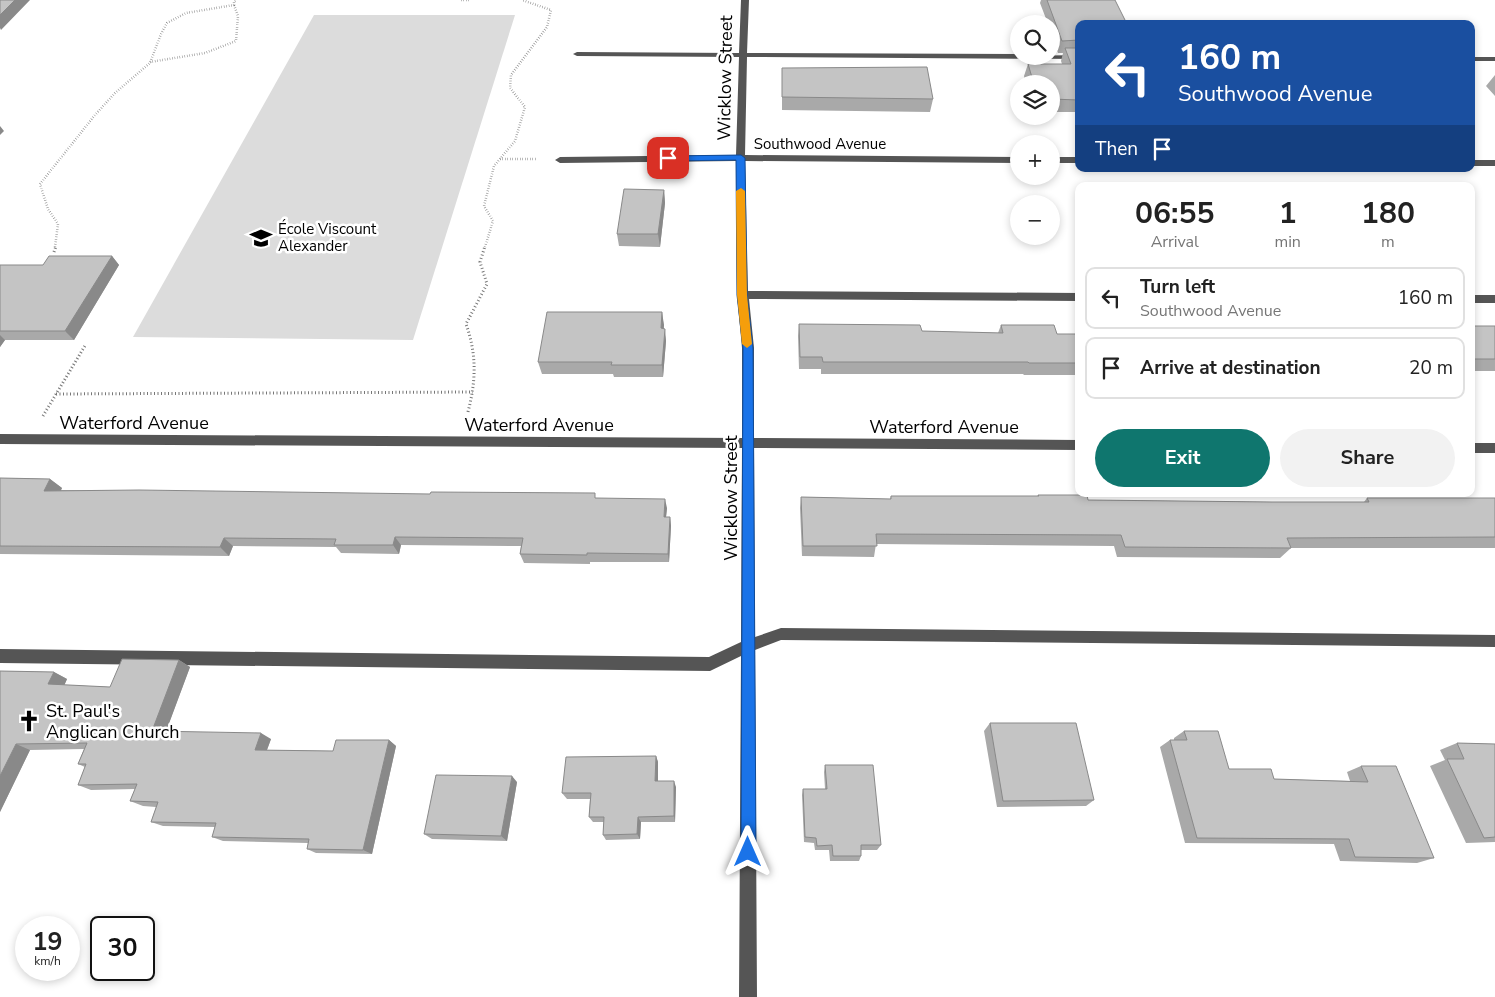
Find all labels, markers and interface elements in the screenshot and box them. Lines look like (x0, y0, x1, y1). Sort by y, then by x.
street label: Wicklow Street (712, 14, 738, 141)
map controls (1010, 15, 1060, 245)
button: search (1010, 15, 1060, 65)
text: 160 m (1178, 34, 1281, 81)
icon: left (1095, 40, 1160, 105)
button: layers (1010, 75, 1060, 125)
text: Southwood Avenue (1178, 79, 1372, 109)
street label: Southwood Avenue (754, 134, 886, 154)
button: + (1010, 135, 1060, 185)
icon: arrive (1148, 135, 1176, 163)
text: Then (1095, 136, 1138, 162)
pin (647, 137, 689, 179)
icon: arrive (654, 144, 682, 172)
text: 06:55 (1135, 193, 1214, 234)
text: 1 (1279, 193, 1297, 234)
text: 180 (1361, 193, 1415, 234)
button: − (1010, 195, 1060, 245)
place label: École Viscount Alexander (278, 219, 377, 256)
school or university icon: École Viscount Alexander (248, 225, 274, 251)
text: Arrival (1151, 231, 1199, 253)
text: min (1274, 231, 1301, 253)
text: m (1381, 231, 1395, 253)
text: Turn left (1140, 274, 1215, 300)
icon: left (1097, 284, 1125, 312)
text: 160 m (1398, 285, 1453, 311)
text: Southwood Avenue (1140, 300, 1281, 322)
icon: arrive (1097, 354, 1125, 382)
text: Arrive at destination (1140, 355, 1321, 381)
text: 20 m (1409, 355, 1453, 381)
street label: Waterford Avenue (59, 411, 209, 435)
street label: Waterford Avenue (464, 413, 614, 437)
street label: Waterford Avenue (869, 415, 1019, 439)
button: Exit (1095, 429, 1270, 487)
button: Share (1280, 429, 1455, 487)
street label: Wicklow Street (719, 435, 743, 561)
place label: St. Paul's Anglican Church (46, 699, 179, 744)
church icon: St. Paul's Anglican Church (16, 708, 42, 734)
position arrow (721, 825, 773, 877)
speed limit sign: 30 (90, 916, 155, 981)
text: 19 (32, 925, 63, 959)
text: km/h (34, 953, 61, 969)

